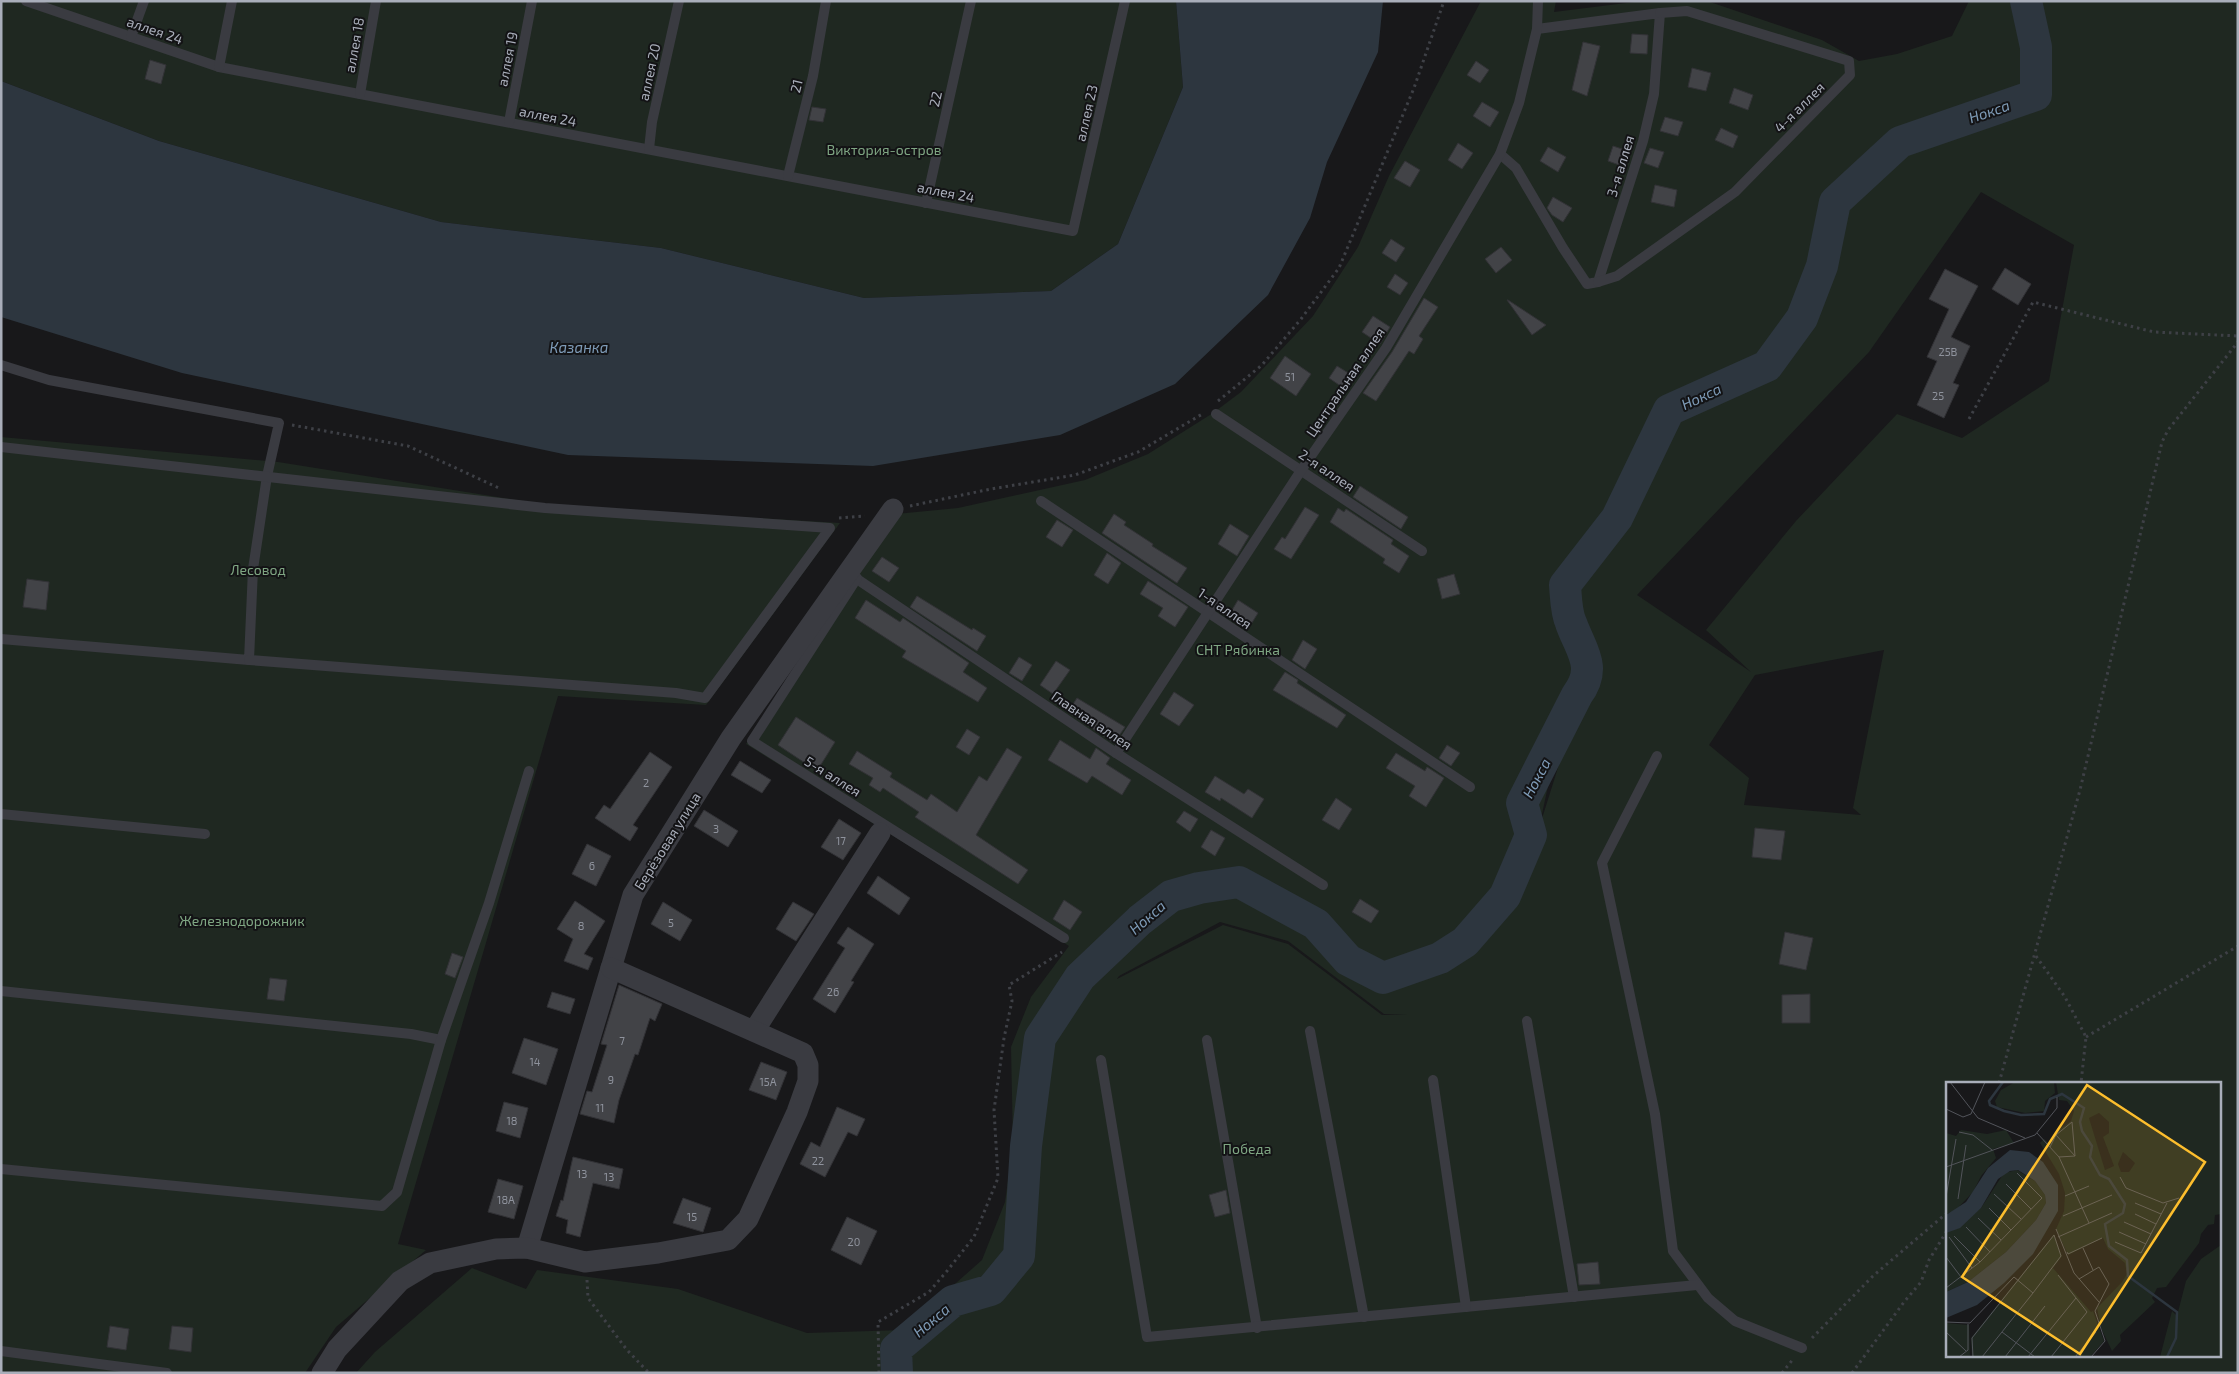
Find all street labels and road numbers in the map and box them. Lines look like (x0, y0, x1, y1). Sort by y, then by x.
street label: аллея 24 (125, 12, 185, 48)
street label: аллея 18 (341, 16, 367, 74)
street label: аллея 19 (493, 30, 521, 88)
street label: аллея 20 (635, 42, 663, 102)
street label: 21 (786, 77, 806, 95)
street label: 4-я аллея (1770, 78, 1828, 136)
street label: аллея 23 (1071, 83, 1101, 143)
street label: 22 (925, 89, 945, 108)
street label: аллея 24 (518, 102, 578, 130)
street label: 3-я аллея (1603, 133, 1637, 199)
street label: аллея 24 (916, 178, 976, 206)
street label: Центральная аллея (1302, 324, 1388, 440)
street label: 2-я аллея (1296, 445, 1358, 495)
street label: 1-я аллея (1195, 584, 1255, 632)
street label: Главная аллея (1049, 687, 1135, 753)
street label: 5-я аллея (802, 752, 864, 800)
street label: Берёзовая улица (630, 789, 704, 893)

